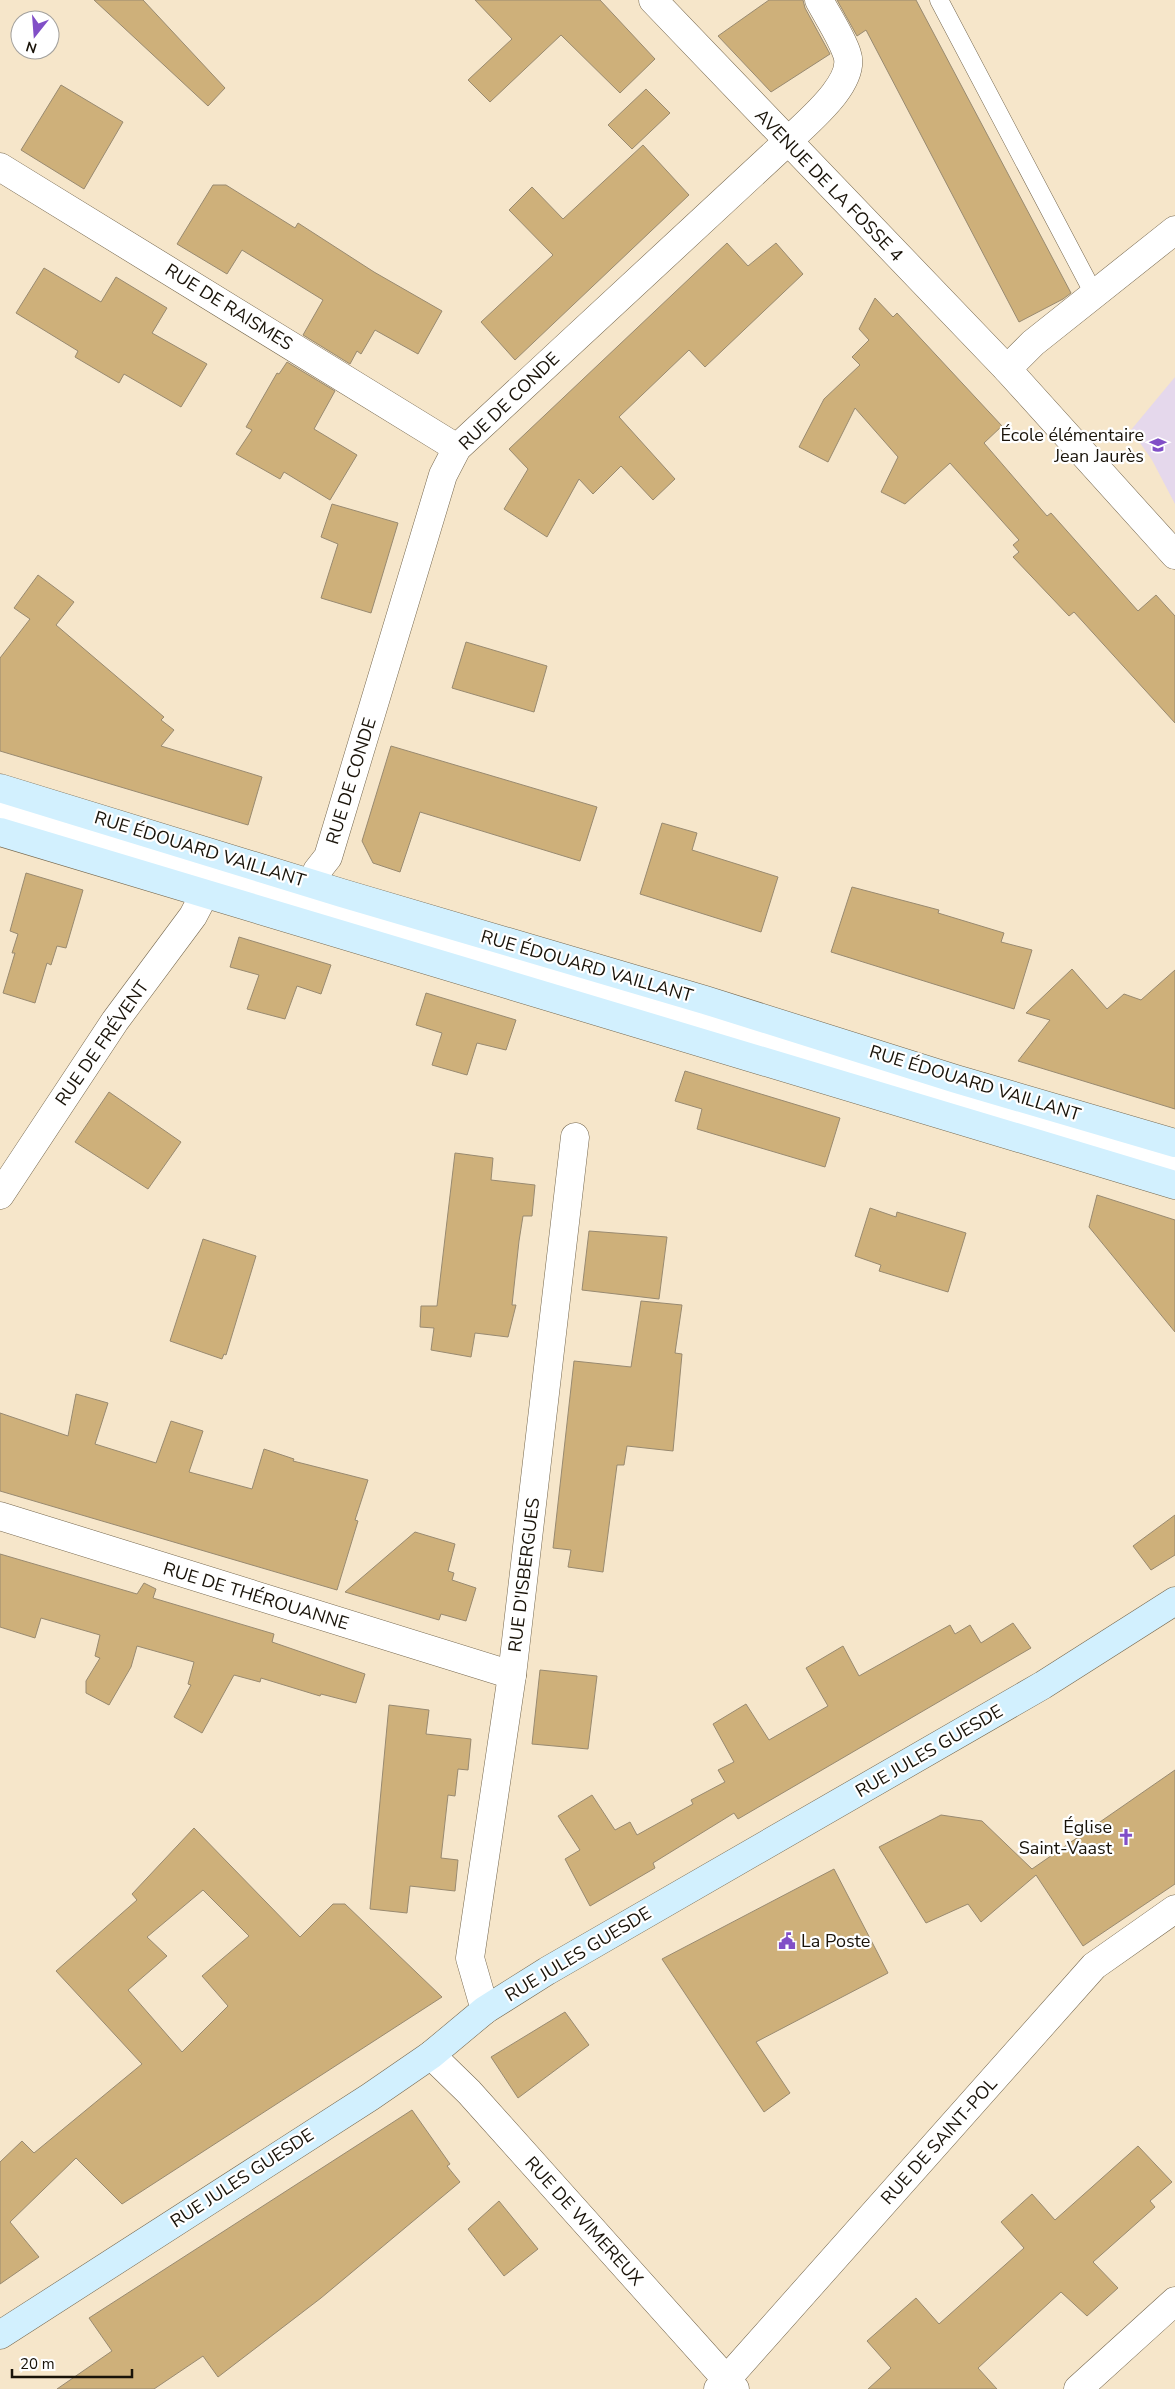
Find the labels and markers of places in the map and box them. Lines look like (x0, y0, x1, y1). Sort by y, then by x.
place label: École élémentaire Jean Jaurès (1000, 423, 1144, 468)
school or university icon: École élémentaire Jean Jaurès (1148, 435, 1168, 455)
place label: Église Saint-Vaast (1019, 1815, 1113, 1860)
church icon: Église Saint-Vaast (1116, 1827, 1136, 1847)
place label: La Poste (801, 1929, 870, 1953)
public building icon: La Poste (777, 1931, 797, 1951)

